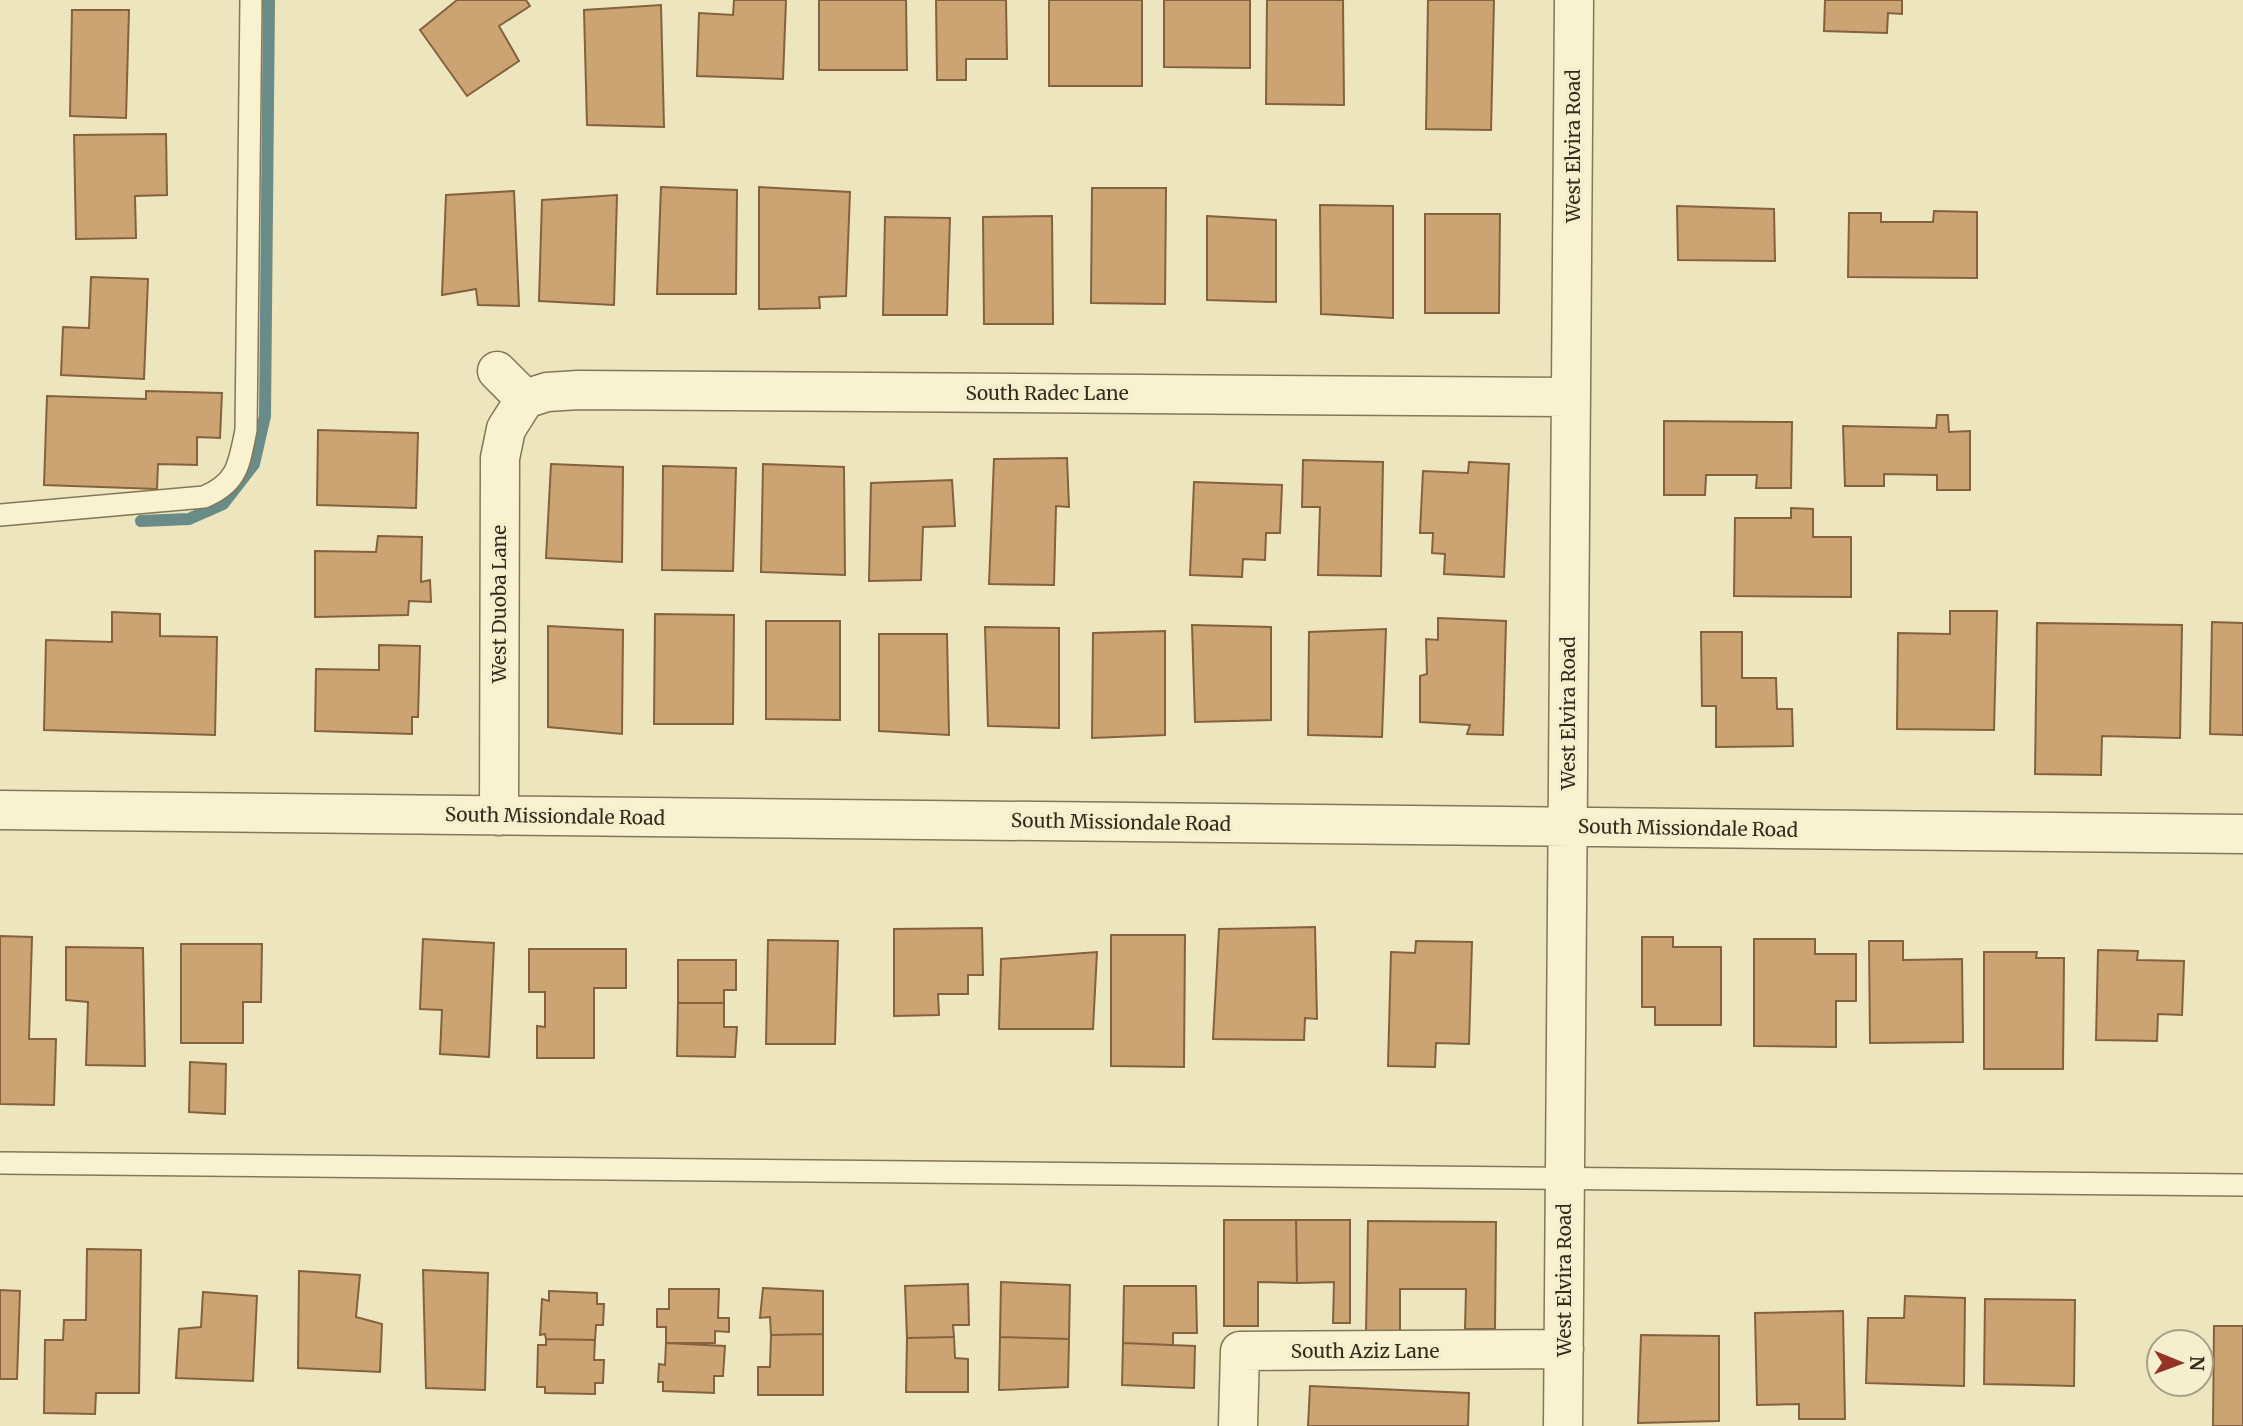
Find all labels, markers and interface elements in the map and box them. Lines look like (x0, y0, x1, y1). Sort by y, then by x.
street label: West Elvira Road (1561, 69, 1585, 224)
street label: South Radec Lane (965, 381, 1129, 405)
street label: West Duoba Lane (487, 525, 511, 684)
street label: West Elvira Road (1556, 636, 1580, 791)
street label: South Missiondale Road (445, 802, 665, 830)
street label: South Missiondale Road (1011, 808, 1231, 836)
street label: South Missiondale Road (1578, 814, 1798, 842)
street label: West Elvira Road (1552, 1203, 1576, 1358)
north arrow (2145, 1328, 2215, 1398)
street label: South Aziz Lane (1291, 1339, 1439, 1363)
text: N (2185, 1356, 2209, 1371)

